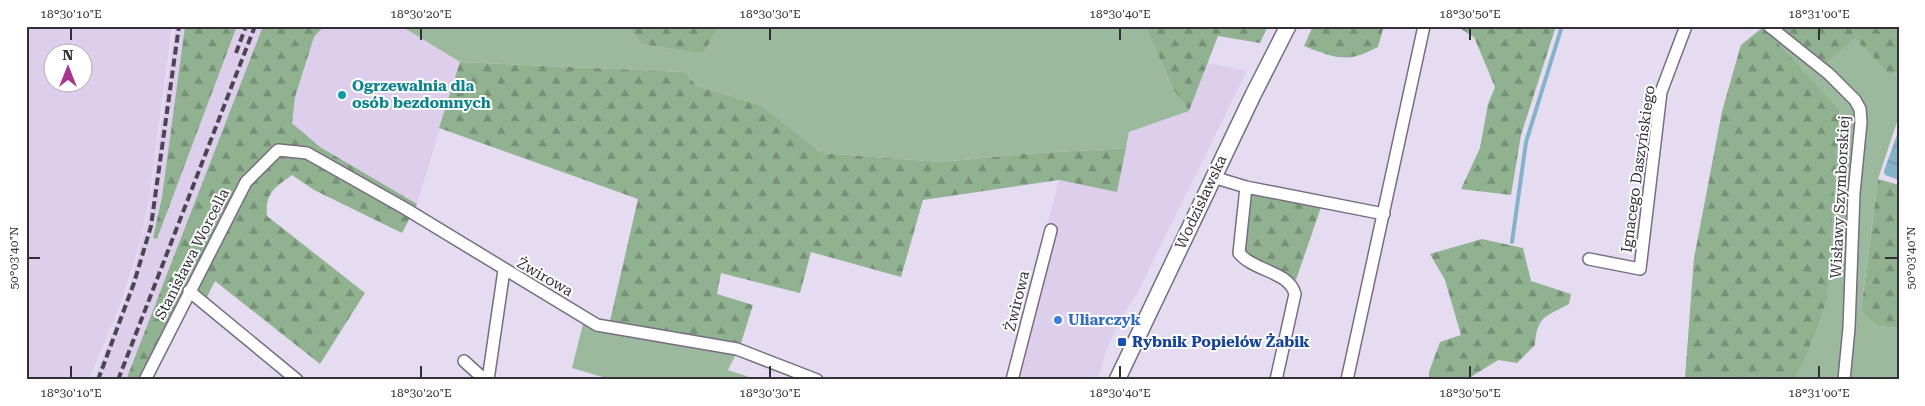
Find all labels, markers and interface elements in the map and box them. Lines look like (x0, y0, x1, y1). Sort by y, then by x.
text: 18°30'10"E (40, 7, 102, 21)
text: 18°30'20"E (390, 7, 452, 21)
text: 18°30'30"E (739, 7, 801, 21)
text: 18°30'40"E (1089, 7, 1151, 21)
text: 18°30'50"E (1439, 7, 1501, 21)
text: 18°31'00"E (1788, 7, 1850, 21)
north arrow (42, 42, 92, 92)
text: N (63, 47, 74, 63)
place label: Ogrzewalnia dla osób bezdomnych (352, 77, 491, 112)
street label: Ignacego Daszyńskiego (1617, 84, 1659, 254)
marker: Ogrzewalnia dla osób bezdomnych (336, 89, 348, 101)
street label: Wisławy Szymborskiej (1827, 115, 1853, 279)
street label: Wodzisławska (1171, 152, 1231, 252)
street label: Stanisława Worcella (151, 185, 233, 323)
text: 50°03'40"N (7, 226, 21, 290)
text: 50°03'40"N (1904, 226, 1918, 290)
street label: Żwirowa (514, 254, 576, 300)
street label: Żwirowa (1001, 269, 1033, 333)
place label: Uliarczyk (1068, 311, 1142, 329)
marker: Uliarczyk (1052, 314, 1064, 326)
place label: Rybnik Popielów Żabik (1132, 333, 1310, 351)
marker: Rybnik Popielów Żabik (1116, 336, 1128, 348)
text: 18°30'10"E (40, 386, 102, 400)
text: 18°30'20"E (390, 386, 452, 400)
text: 18°30'30"E (739, 386, 801, 400)
text: 18°30'40"E (1089, 386, 1151, 400)
text: 18°30'50"E (1439, 386, 1501, 400)
text: 18°31'00"E (1788, 386, 1850, 400)

